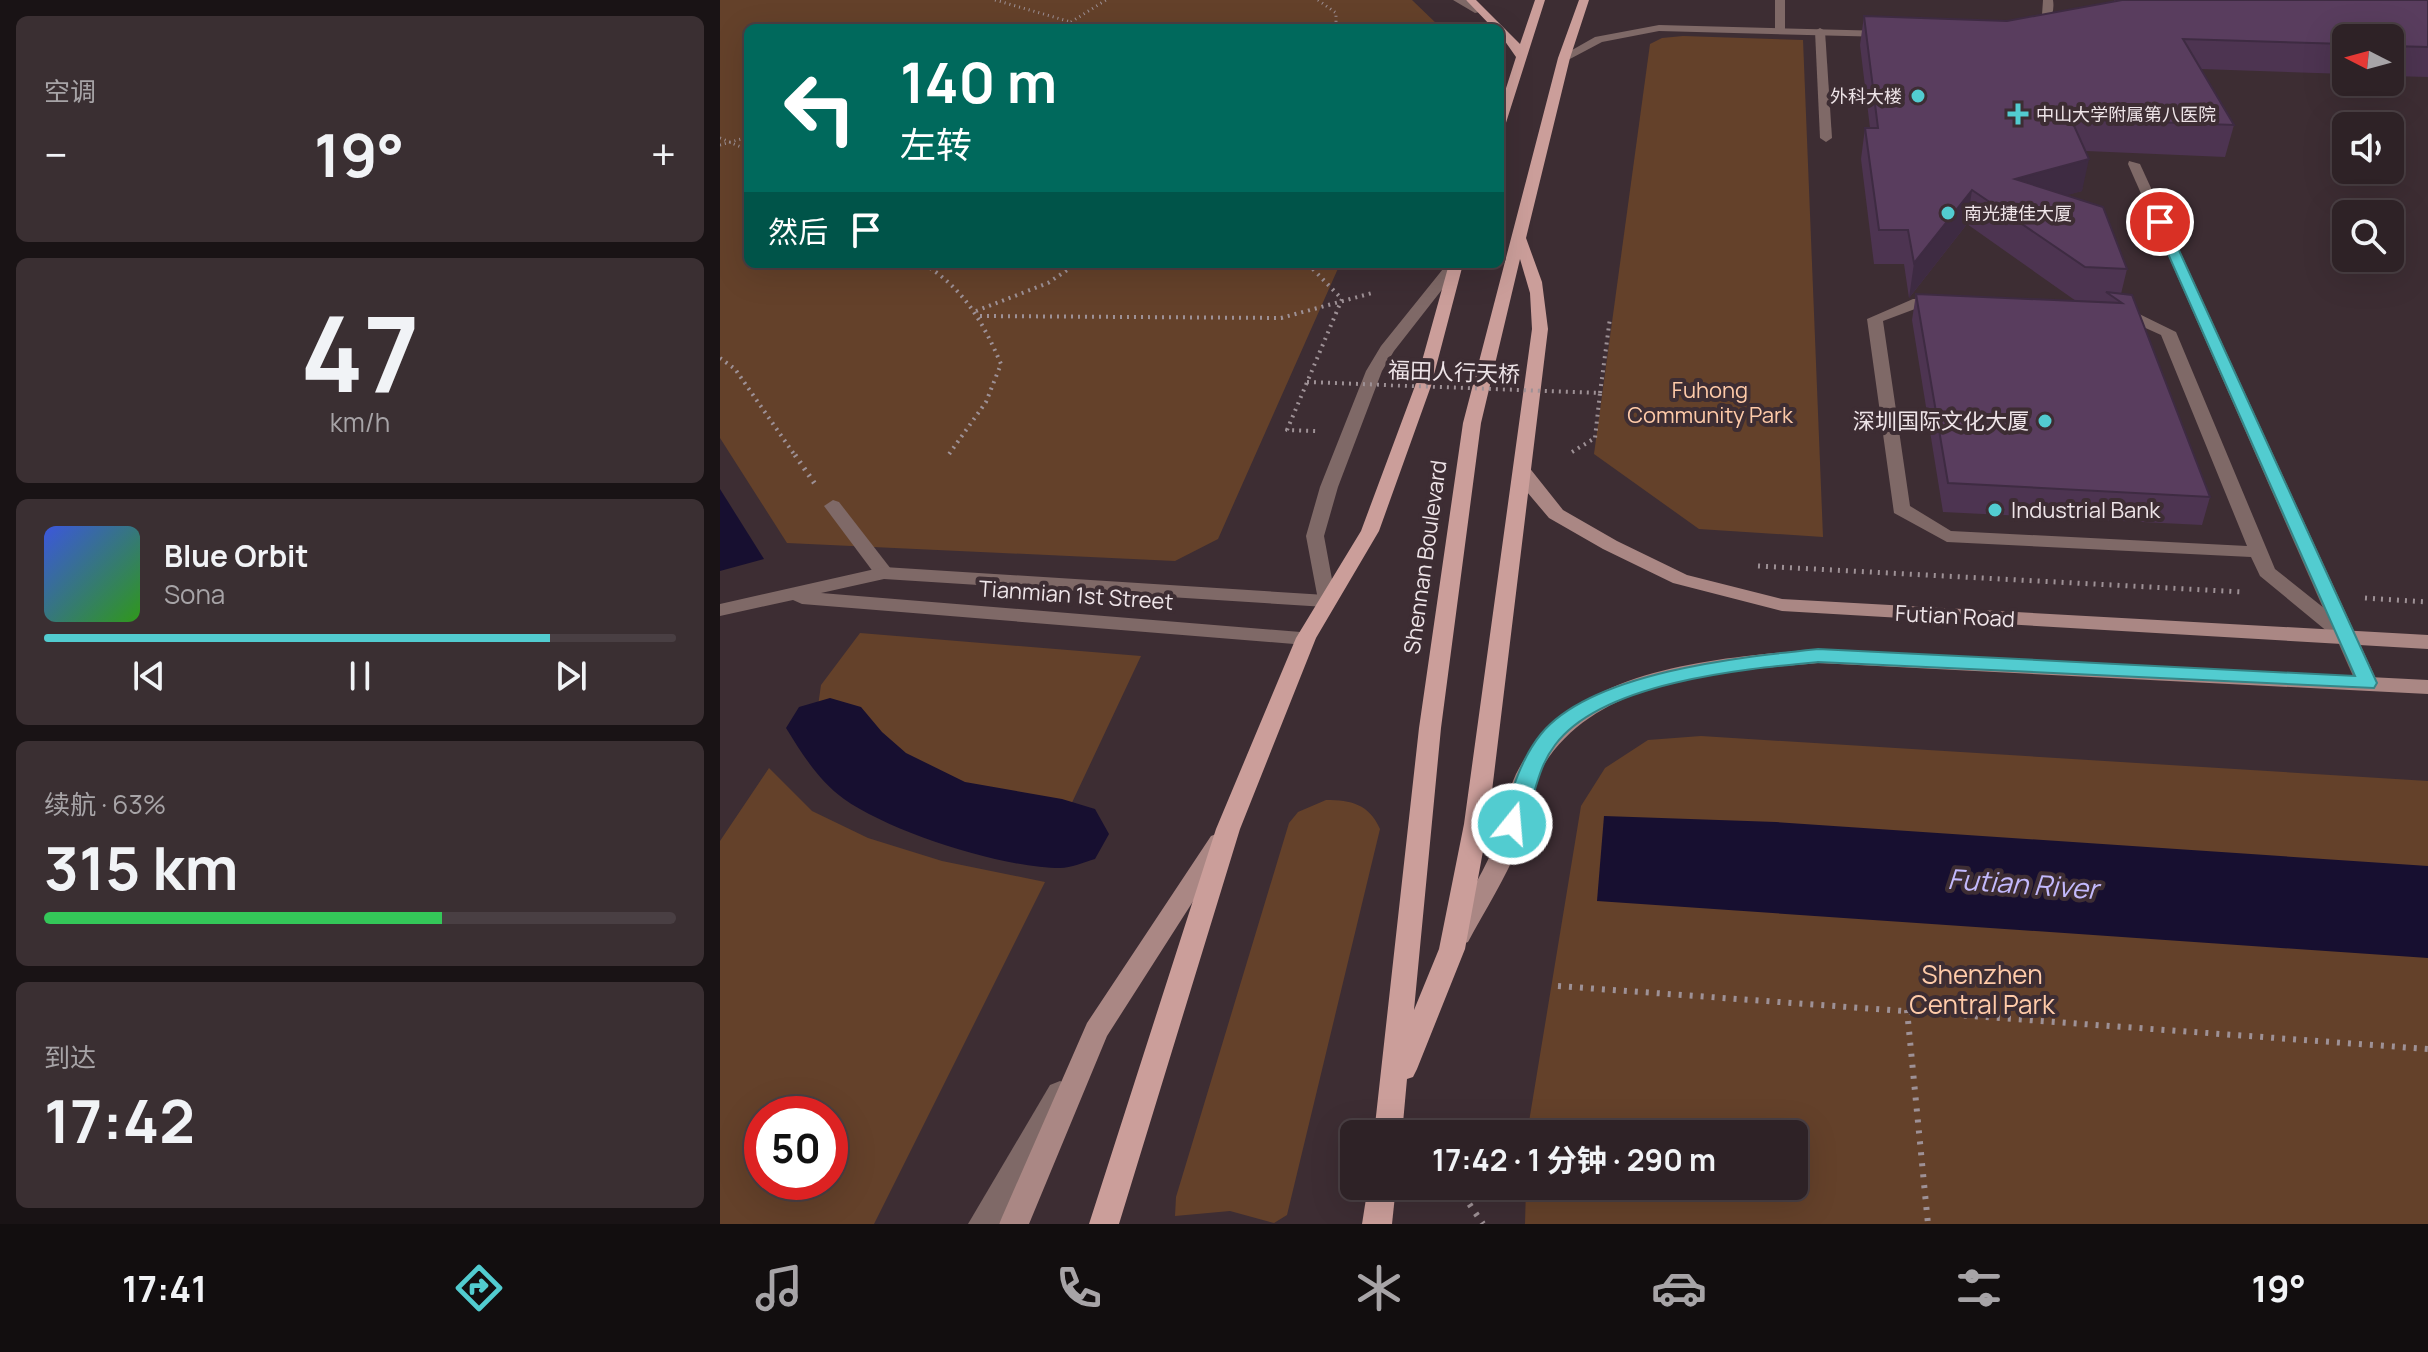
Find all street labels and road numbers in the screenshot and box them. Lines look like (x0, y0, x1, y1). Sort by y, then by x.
street label: 福田人行天桥 (1388, 355, 1520, 389)
street label: Shennan Boulevard (1397, 458, 1453, 656)
street label: Tianmian 1st Street (978, 573, 1174, 617)
street label: Futian Road (1894, 598, 2016, 634)

